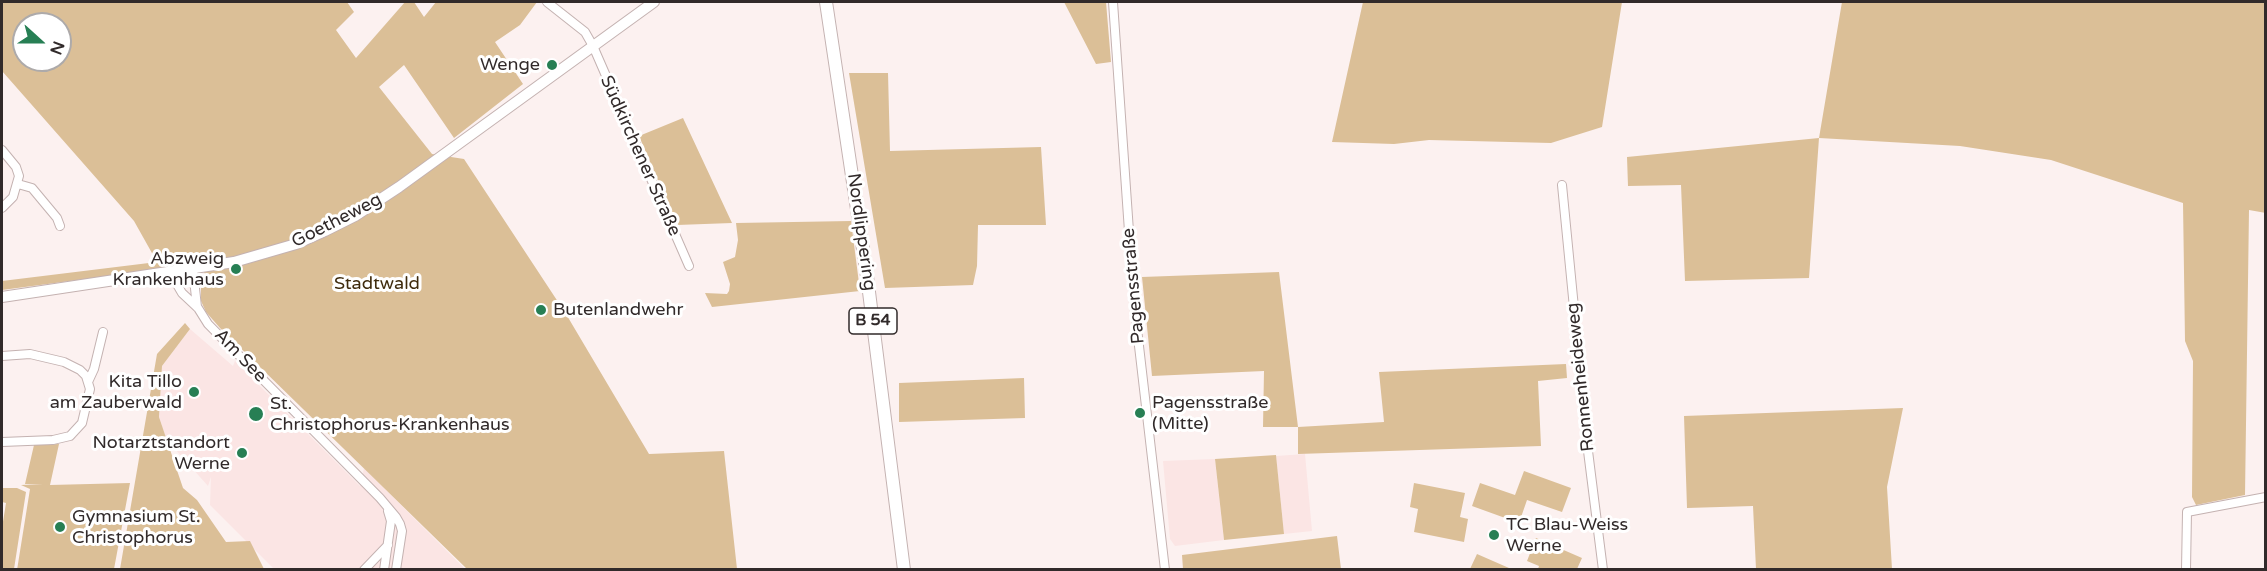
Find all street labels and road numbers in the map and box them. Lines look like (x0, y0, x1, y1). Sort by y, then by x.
street label: Südkirchener Straße (595, 72, 685, 240)
street label: Nordlippering (842, 172, 880, 292)
street label: Goetheweg (288, 189, 386, 253)
street label: Pagensstraße (1118, 227, 1150, 345)
street label: Ronnenheideweg (1562, 301, 1600, 453)
road number: B 54 (849, 308, 897, 334)
street label: Am See (209, 325, 271, 387)

